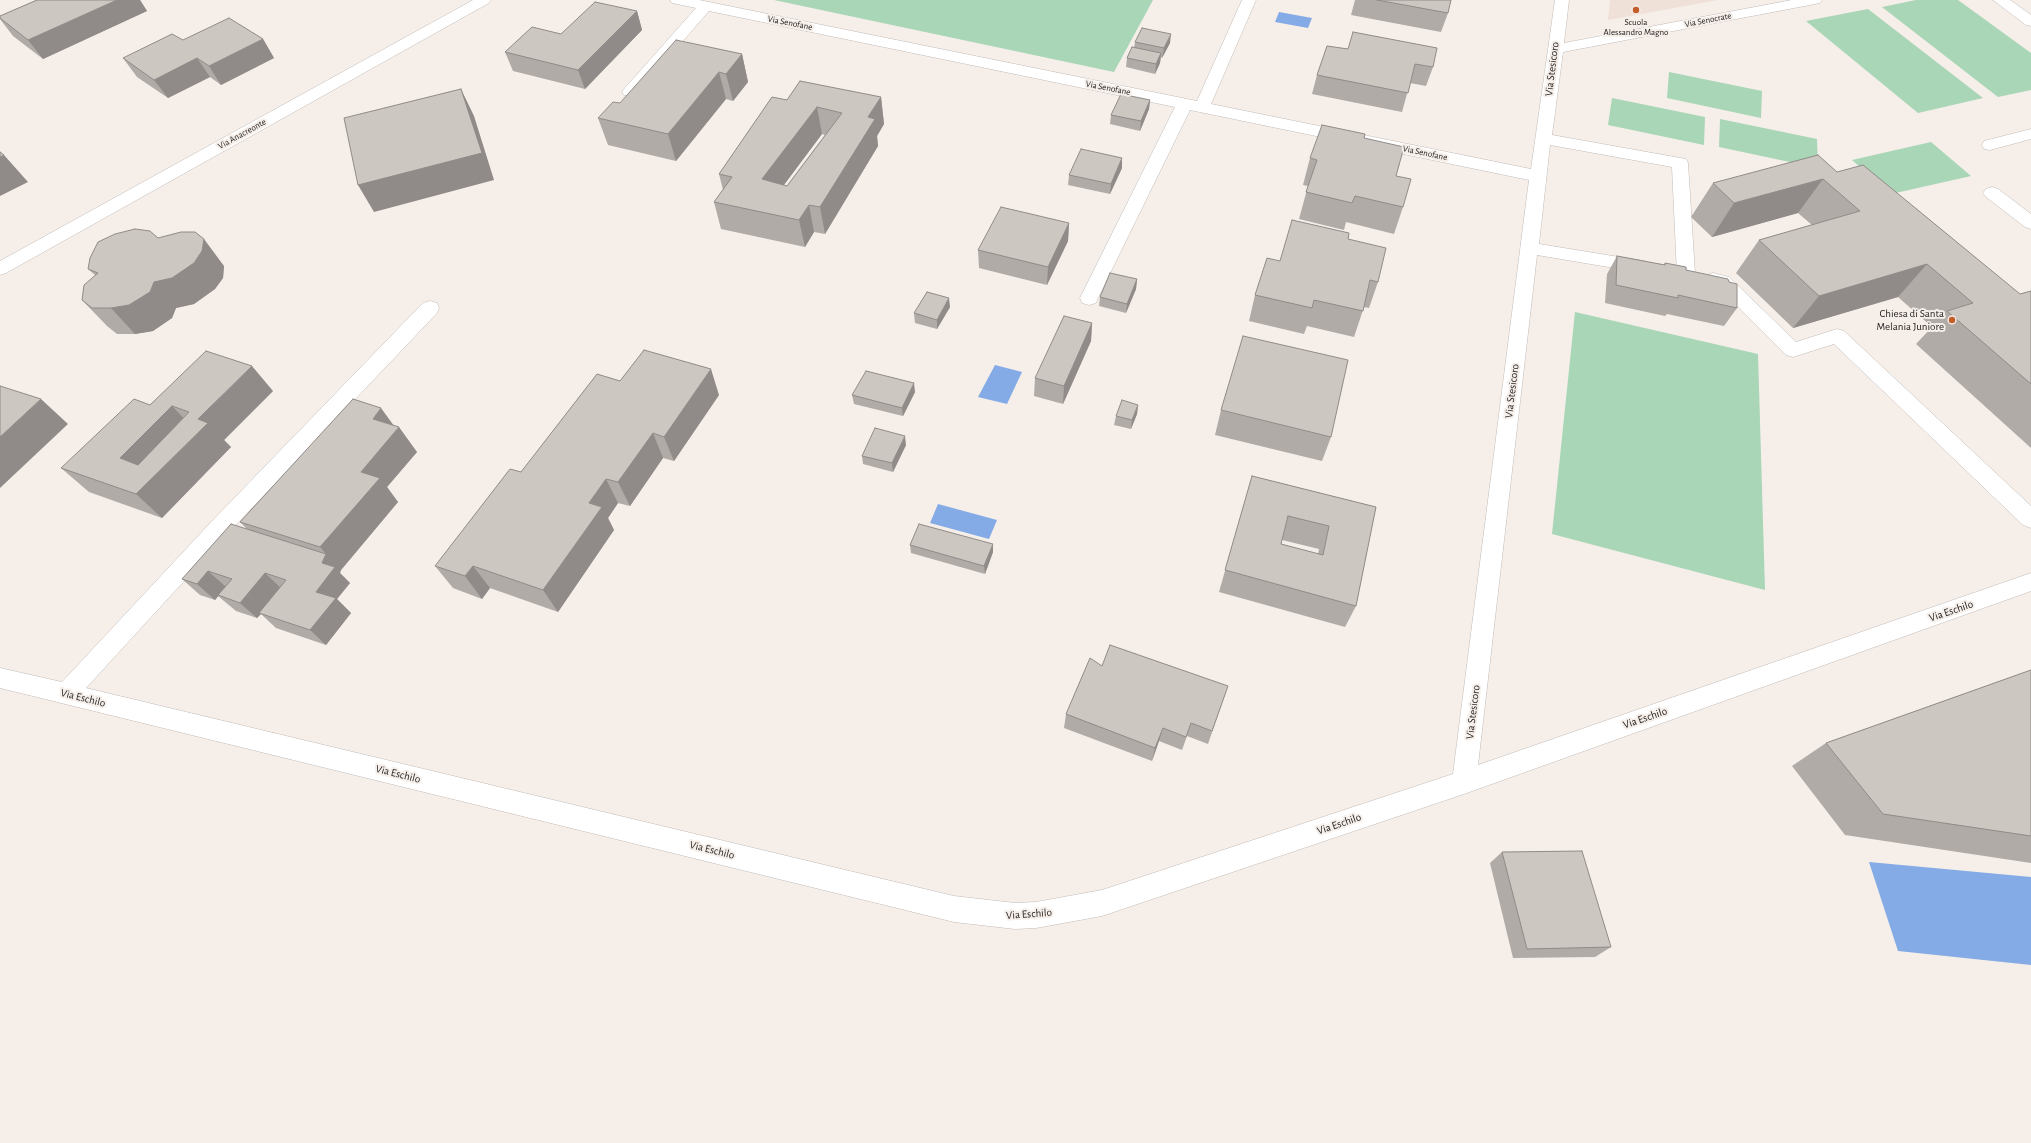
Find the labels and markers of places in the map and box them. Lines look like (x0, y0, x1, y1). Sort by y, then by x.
marker: Scuola Alessandro Magno (1631, 5, 1641, 15)
place label: Scuola Alessandro Magno (1603, 17, 1669, 38)
place label: Chiesa di Santa Melania Juniore (1877, 307, 1944, 333)
marker: Chiesa di Santa Melania Juniore (1947, 315, 1957, 325)

